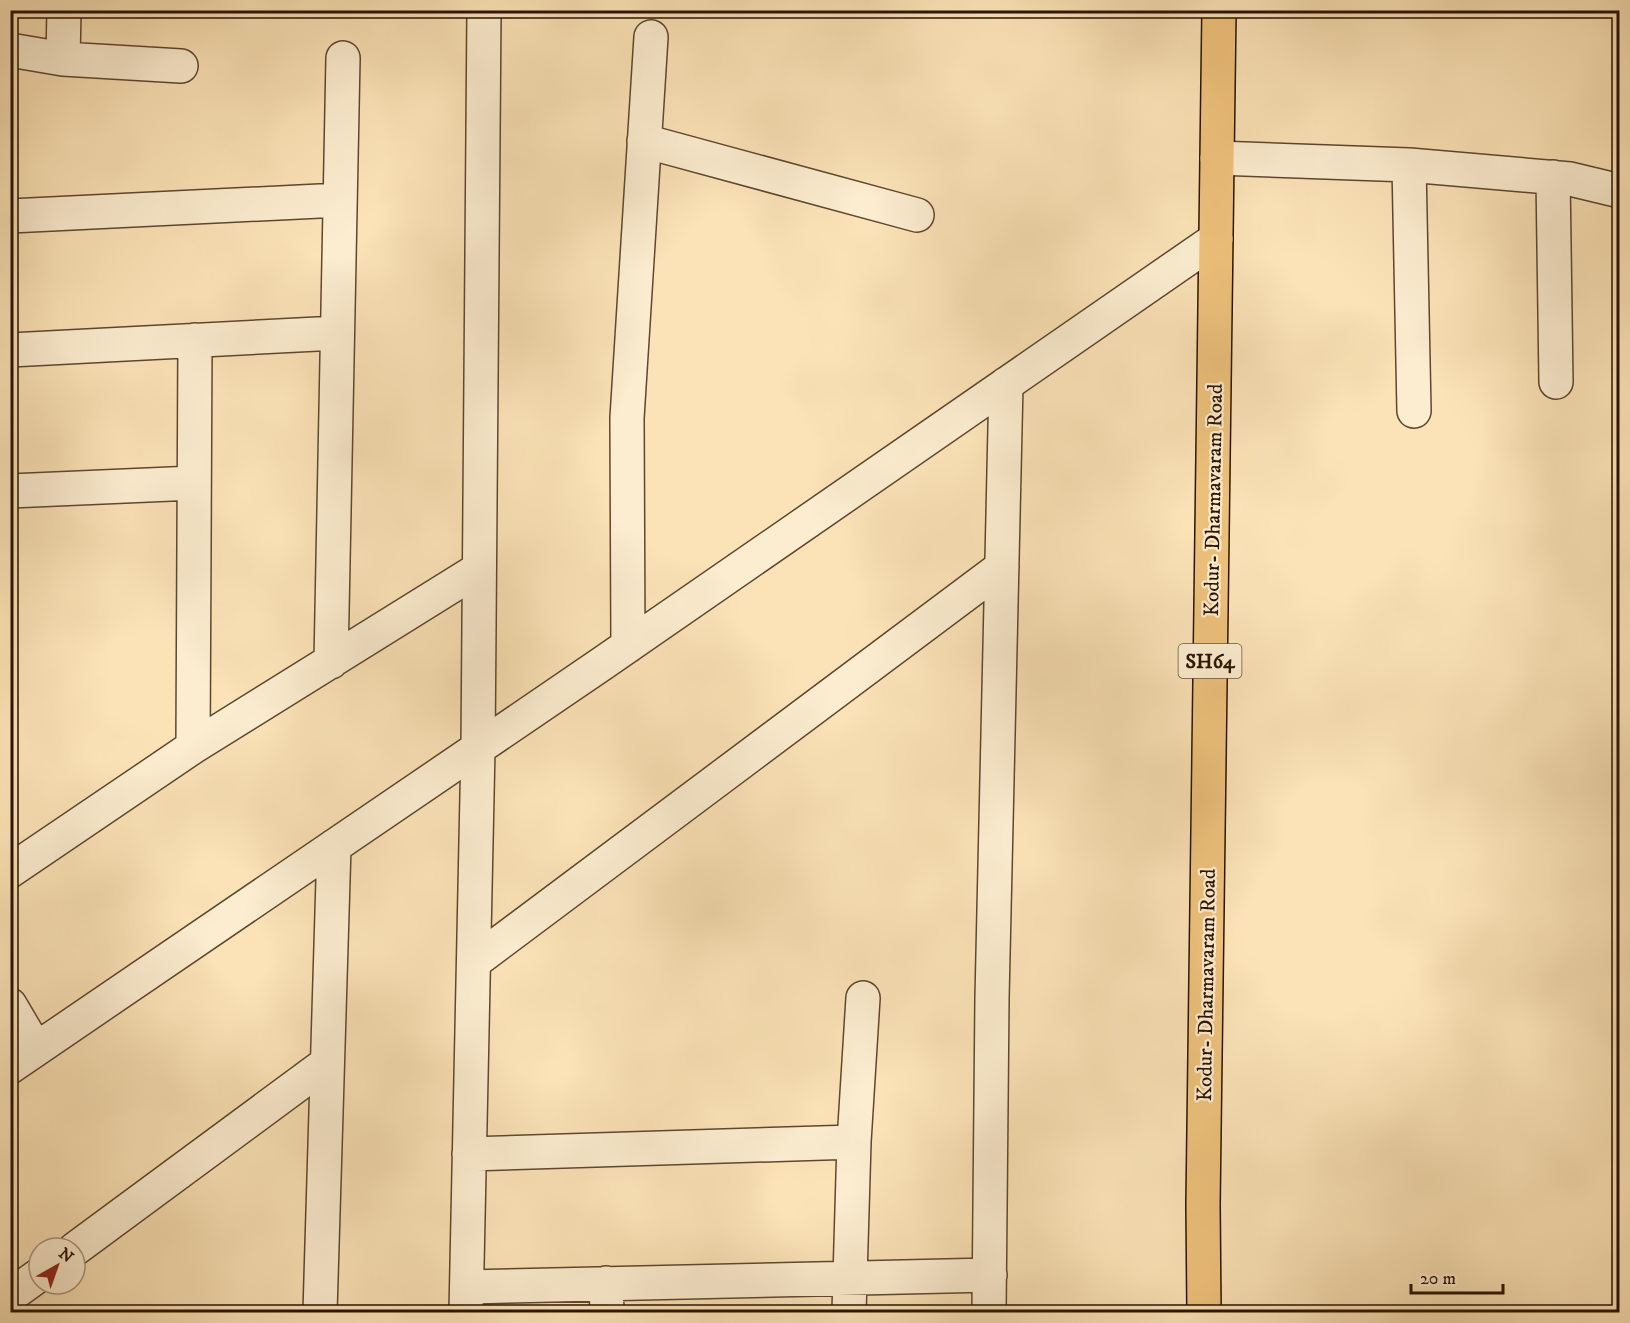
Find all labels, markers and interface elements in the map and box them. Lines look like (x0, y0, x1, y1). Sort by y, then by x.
street label: Kodur- Dharmavaram Road (1199, 383, 1229, 617)
road number: SH64 (1178, 644, 1242, 678)
street label: Kodur- Dharmavaram Road (1192, 868, 1222, 1102)
north arrow (27, 1236, 87, 1296)
text: N (55, 1243, 77, 1267)
scale bar (1411, 1257, 1502, 1295)
text: 20 m (1420, 1268, 1456, 1290)

